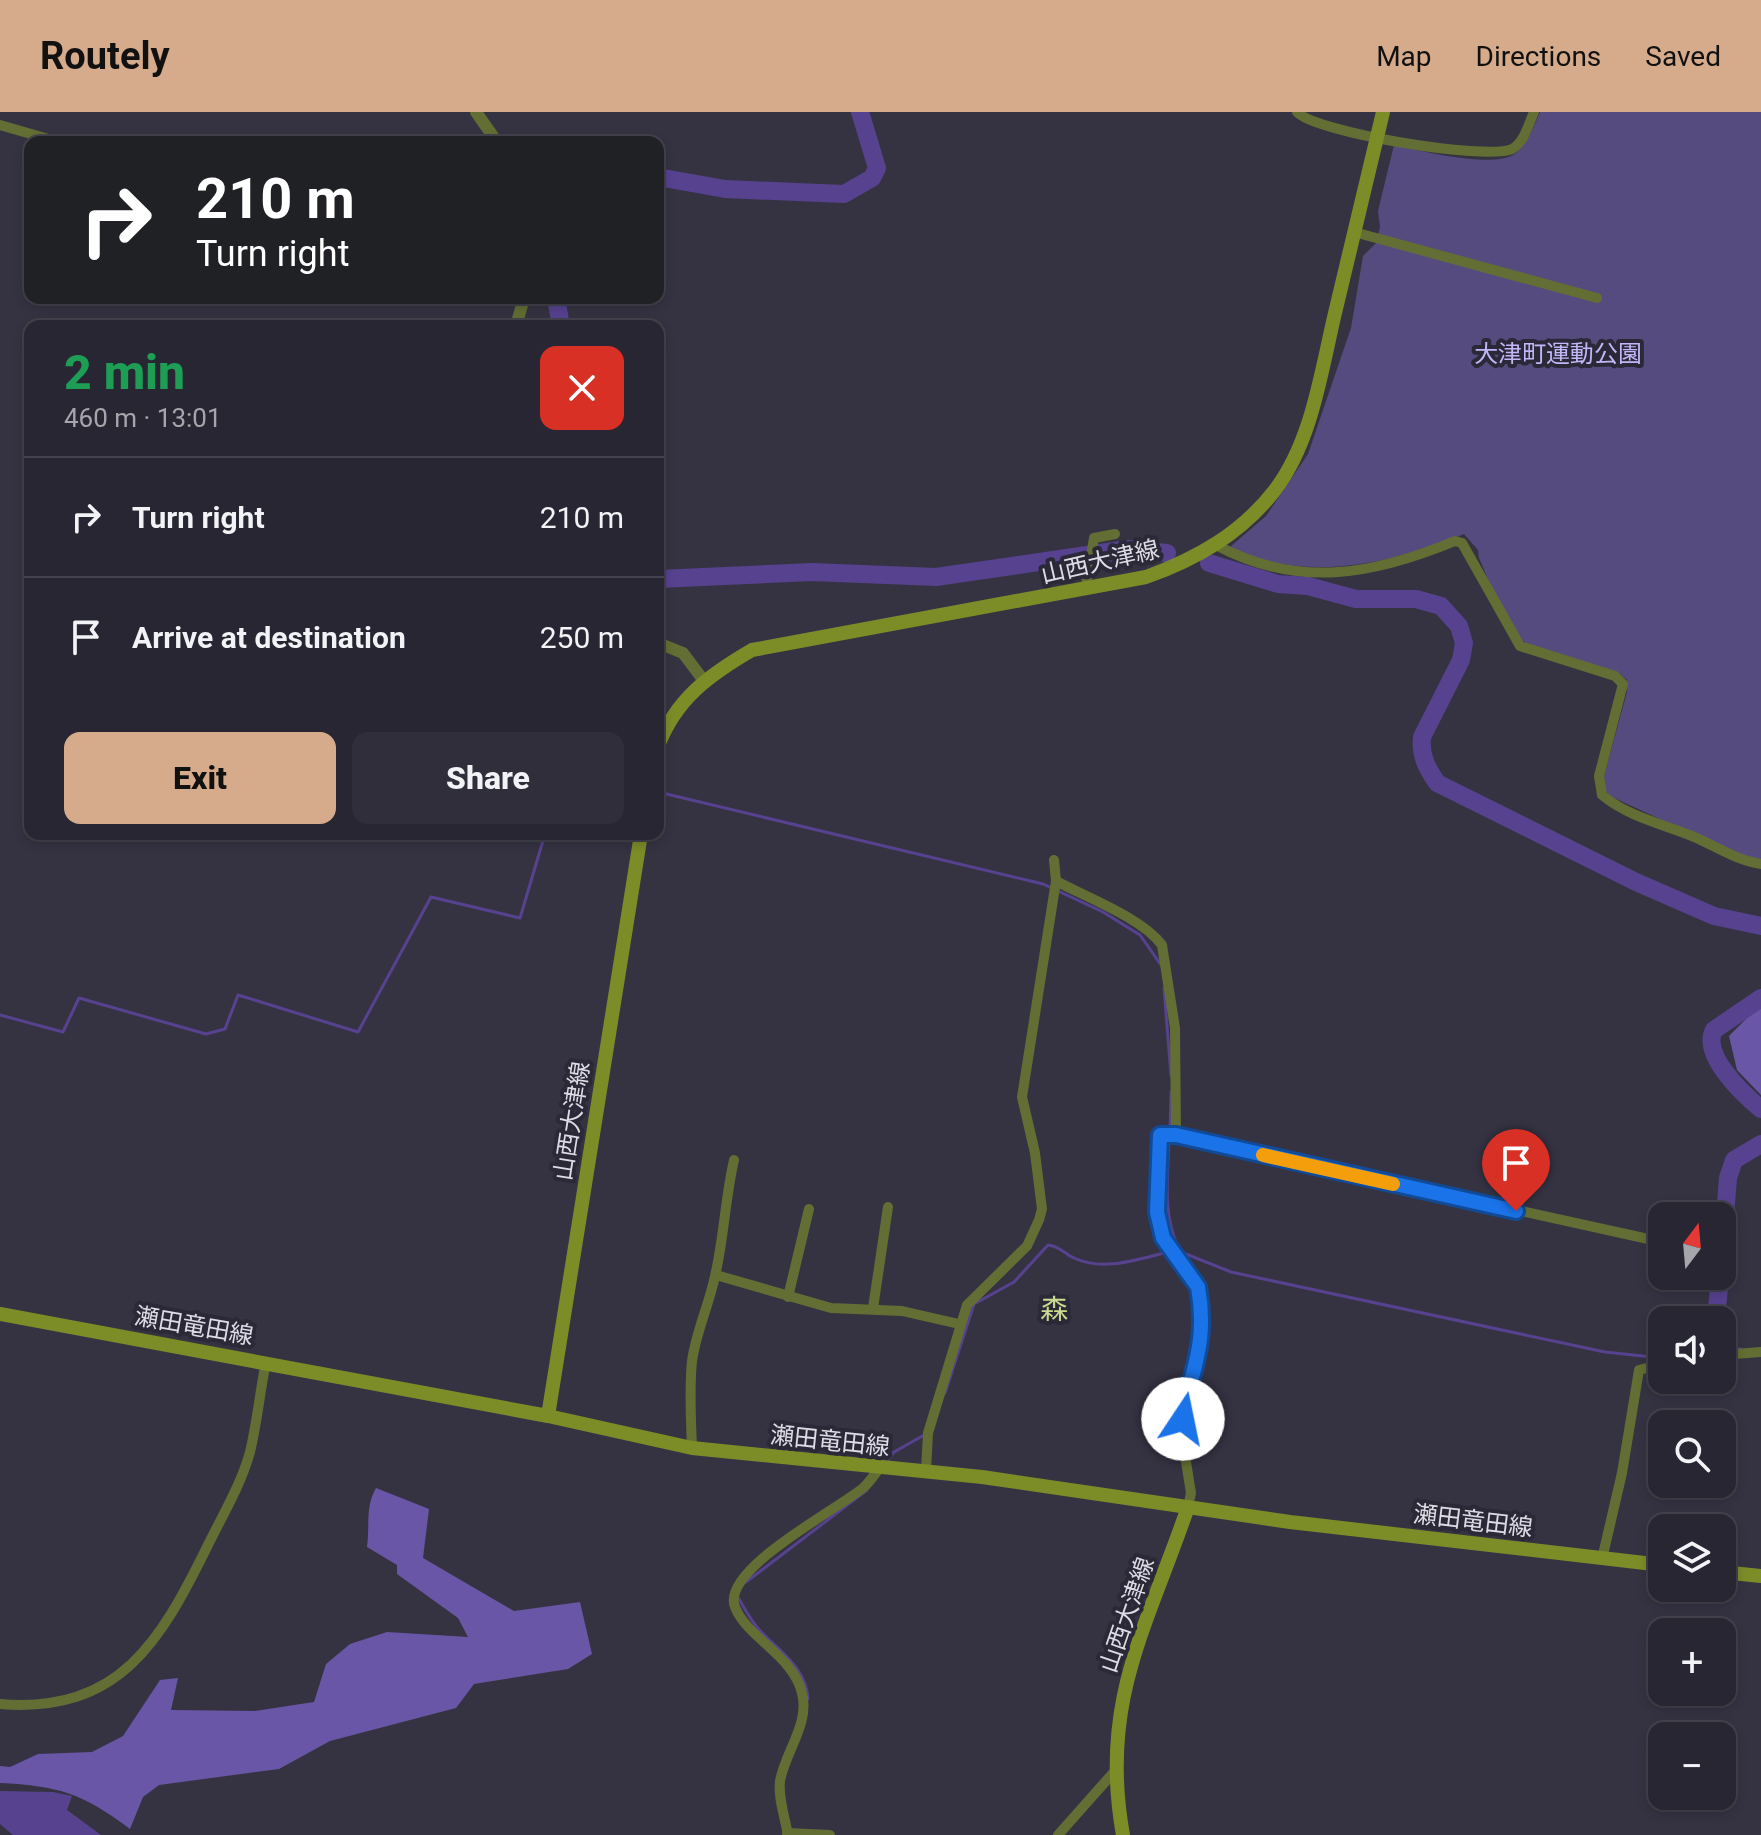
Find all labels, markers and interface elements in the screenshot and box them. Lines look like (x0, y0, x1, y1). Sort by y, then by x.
text: Routely (40, 34, 170, 78)
text: Map (1376, 40, 1432, 73)
text: Directions (1476, 40, 1601, 73)
text: Saved (1645, 40, 1721, 73)
text: 210 m (196, 166, 355, 232)
icon: right (64, 168, 168, 272)
text: Turn right (196, 233, 349, 275)
park label: 大津町運動公園 (1474, 340, 1642, 368)
text: 2 min (64, 344, 185, 401)
button: close (540, 346, 624, 430)
text: 460 m · 13:01 (64, 403, 222, 433)
icon: right (64, 495, 108, 539)
text: Turn right (132, 500, 265, 535)
text: 210 m (540, 500, 624, 535)
street label: 山西大津線 (1038, 535, 1162, 589)
icon: arrive (64, 615, 108, 659)
text: Arrive at destination (132, 620, 406, 655)
text: 250 m (540, 620, 624, 655)
button: Exit (64, 732, 336, 824)
button: Share (352, 732, 624, 824)
street label: 山西大津線 (549, 1060, 595, 1182)
pin (1482, 1129, 1550, 1211)
icon: arrive (1494, 1141, 1538, 1185)
north arrow (1648, 1202, 1736, 1290)
map controls (1648, 1202, 1736, 1810)
district label: 森 (1040, 1293, 1068, 1326)
street label: 瀬田竜田線 (132, 1302, 256, 1350)
button: sound (1648, 1306, 1736, 1394)
position arrow (1141, 1377, 1225, 1461)
button: search (1648, 1410, 1736, 1498)
street label: 瀬田竜田線 (769, 1421, 891, 1461)
street label: 瀬田竜田線 (1412, 1500, 1534, 1542)
button: layers (1648, 1514, 1736, 1602)
street label: 山西大津線 (1094, 1554, 1160, 1676)
button: + (1648, 1618, 1736, 1706)
button: − (1648, 1722, 1736, 1810)

